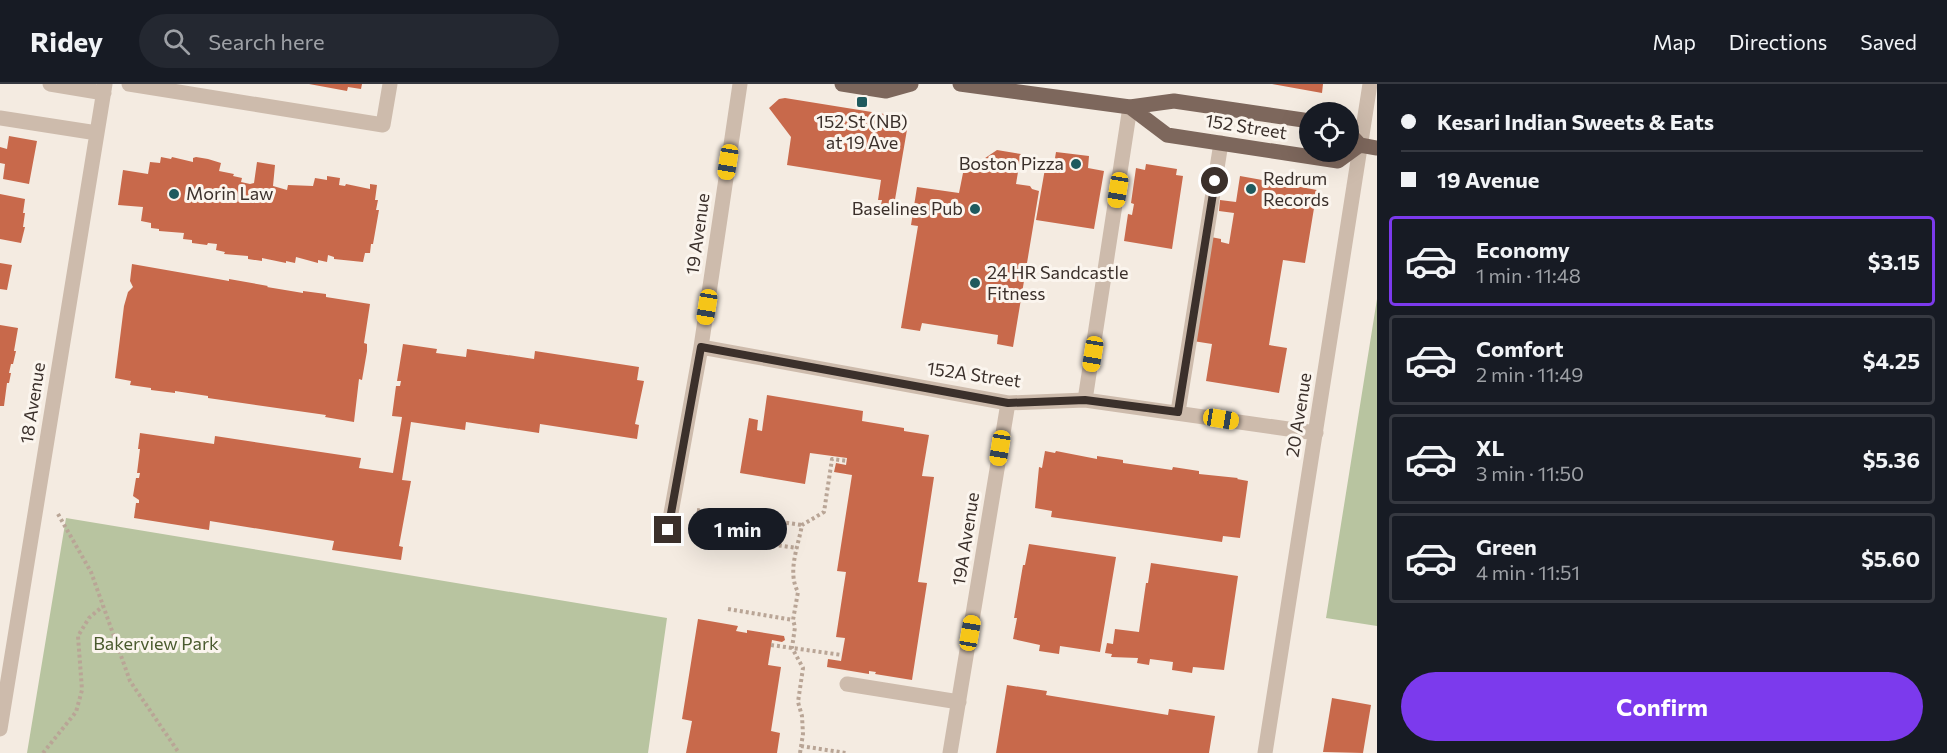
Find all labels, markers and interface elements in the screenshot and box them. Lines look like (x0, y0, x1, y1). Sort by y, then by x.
search box (139, 14, 559, 68)
text: Ridey (30, 24, 103, 58)
icon: search (160, 25, 193, 58)
text: Search here (208, 28, 325, 55)
text: Map (1653, 29, 1696, 54)
text: Directions (1729, 29, 1827, 54)
text: Saved (1860, 29, 1917, 54)
marker: 152 St (NB) at 19 Ave (855, 95, 869, 109)
map controls (1299, 102, 1359, 162)
button: locate (1299, 102, 1359, 162)
text: Kesari Indian Sweets & Eats (1437, 108, 1714, 135)
street label: 152 Street (1204, 109, 1289, 143)
place label: 152 St (NB) at 19 Ave (816, 110, 908, 153)
car (716, 143, 740, 181)
place label: Boston Pizza (959, 152, 1064, 174)
marker: Boston Pizza (1069, 157, 1083, 171)
text: 19 Avenue (1437, 166, 1539, 193)
route start (1201, 167, 1228, 194)
place label: Redrum Records (1263, 167, 1329, 210)
car (1106, 171, 1130, 209)
place label: Morin Law (186, 182, 273, 204)
marker: Redrum Records (1244, 182, 1258, 196)
marker: Morin Law (167, 187, 181, 201)
street label: 19 Avenue (680, 192, 714, 276)
place label: Baselines Pub (852, 197, 963, 219)
marker: Baselines Pub (968, 202, 982, 216)
icon: car (1404, 234, 1458, 288)
text: Economy (1476, 236, 1570, 263)
text: $3.15 (1868, 248, 1920, 275)
place label: 24 HR Sandcastle Fitness (987, 261, 1129, 304)
text: 1 min · 11:48 (1476, 263, 1581, 287)
marker: 24 HR Sandcastle Fitness (968, 276, 982, 290)
car (695, 288, 719, 326)
icon: car (1404, 333, 1458, 387)
car (1081, 335, 1105, 373)
text: Comfort (1476, 335, 1564, 362)
text: $4.25 (1863, 347, 1920, 374)
street label: 152A Street (926, 357, 1023, 391)
street label: 18 Avenue (15, 361, 49, 445)
text: 2 min · 11:49 (1476, 362, 1583, 386)
street label: 20 Avenue (1280, 371, 1316, 459)
car (1202, 407, 1240, 431)
car (988, 429, 1012, 467)
icon: car (1404, 432, 1458, 486)
text: XL (1476, 434, 1504, 461)
text: $5.36 (1863, 446, 1920, 473)
text: 3 min · 11:50 (1476, 461, 1584, 485)
street label: 19A Avenue (947, 491, 983, 587)
callout: 1 min (689, 509, 788, 551)
route end (654, 516, 681, 543)
text: 1 min (714, 517, 761, 541)
icon: car (1404, 531, 1458, 585)
text: Green (1476, 533, 1537, 560)
text: $5.60 (1861, 545, 1920, 572)
text: 4 min · 11:51 (1476, 560, 1580, 584)
car (958, 614, 982, 652)
park label: Bakerview Park (93, 632, 219, 654)
button: Confirm (1401, 672, 1923, 741)

